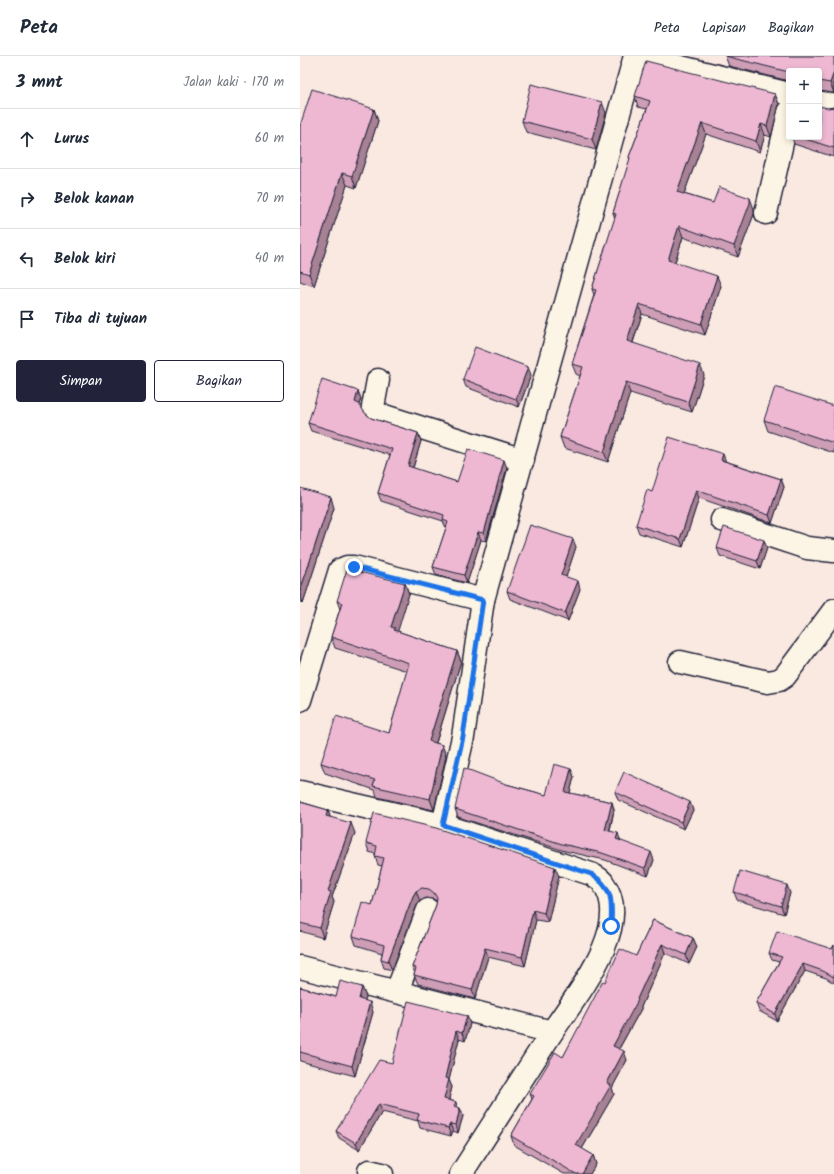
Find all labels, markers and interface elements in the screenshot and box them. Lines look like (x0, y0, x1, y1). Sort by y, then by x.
text: Peta (20, 13, 58, 43)
text: Peta (654, 17, 680, 39)
text: Lapisan (702, 17, 746, 39)
text: Bagikan (768, 17, 814, 39)
map controls (786, 68, 822, 140)
button: + (786, 68, 822, 104)
text: 3 mnt (16, 69, 63, 96)
text: Jalan kaki · 170 m (183, 72, 284, 93)
button: − (786, 104, 822, 140)
text: Lurus (54, 127, 89, 151)
icon: ahead (16, 128, 38, 150)
text: 60 m (255, 128, 284, 149)
text: Belok kanan (54, 187, 134, 211)
icon: right (16, 188, 38, 210)
text: 70 m (256, 188, 284, 209)
text: Belok kiri (54, 247, 115, 271)
icon: left (16, 248, 38, 270)
text: 40 m (255, 248, 284, 269)
text: Tiba di tujuan (54, 307, 147, 331)
icon: arrive (16, 308, 38, 330)
button: Simpan (16, 360, 146, 402)
button: Bagikan (154, 360, 284, 402)
route end (345, 558, 363, 576)
route start (602, 917, 620, 935)

